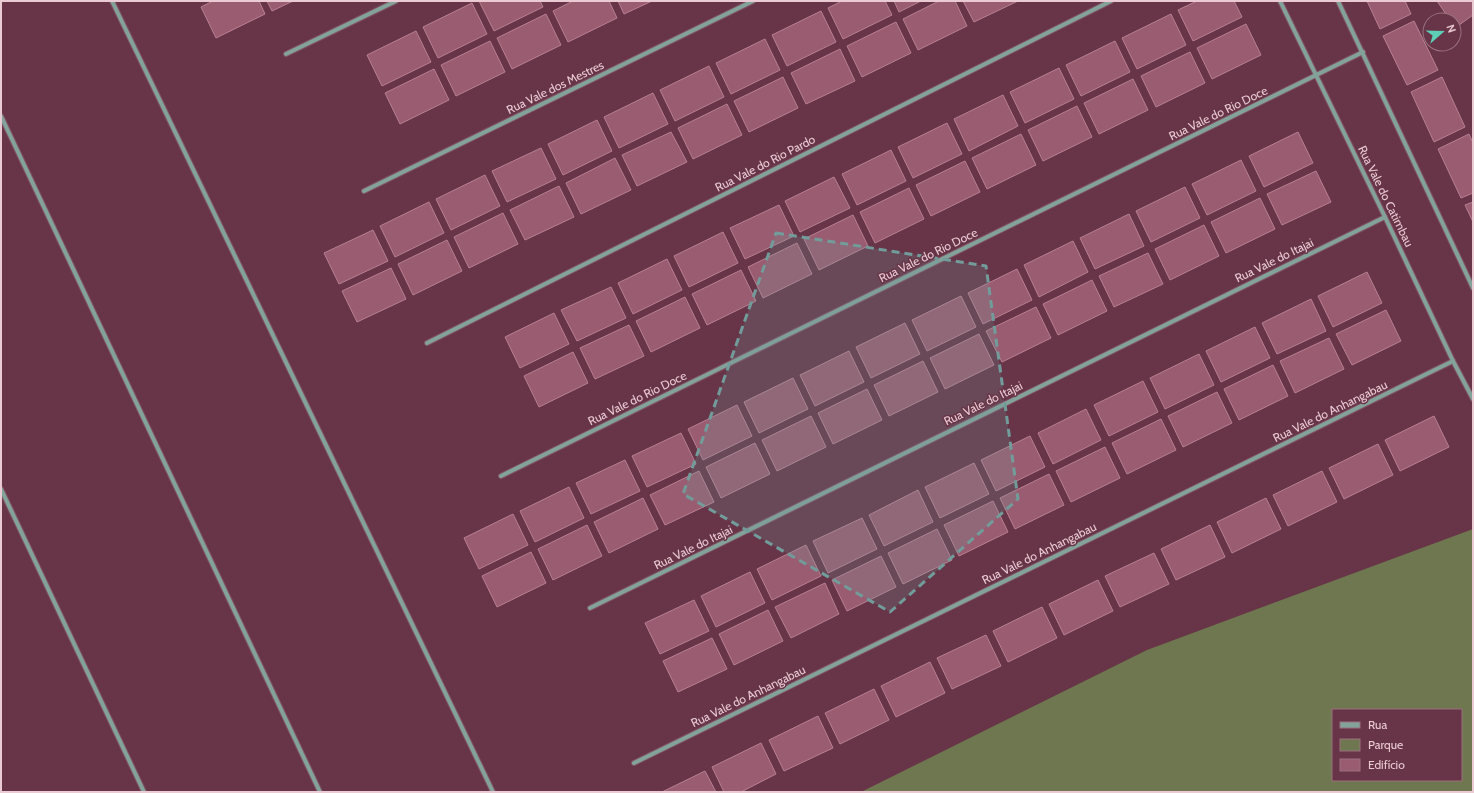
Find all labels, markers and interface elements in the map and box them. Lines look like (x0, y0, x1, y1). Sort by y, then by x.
north arrow (1422, 12, 1462, 52)
text: N (1443, 23, 1459, 35)
street label: Rua Vale dos Mestres (504, 57, 606, 117)
street label: Rua Vale do Rio Doce (1166, 83, 1270, 143)
street label: Rua Vale do Rio Pardo (712, 131, 818, 195)
street label: Rua Vale do Catimbau (1355, 143, 1417, 249)
street label: Rua Vale do Rio Doce (876, 225, 980, 285)
street label: Rua Vale do Itajai (1232, 234, 1316, 286)
street label: Rua Vale do Rio Doce (585, 368, 689, 428)
street label: Rua Vale do Itajai (941, 377, 1025, 429)
street label: Rua Vale do Anhangabau (1270, 377, 1390, 445)
street label: Rua Vale do Anhangabau (979, 519, 1099, 587)
street label: Rua Vale do Itajai (651, 521, 735, 573)
street label: Rua Vale do Anhangabau (688, 662, 808, 730)
legend (1332, 709, 1462, 781)
text: Rua (1368, 717, 1387, 732)
text: Parque (1368, 737, 1403, 752)
text: Edifício (1368, 757, 1405, 772)

